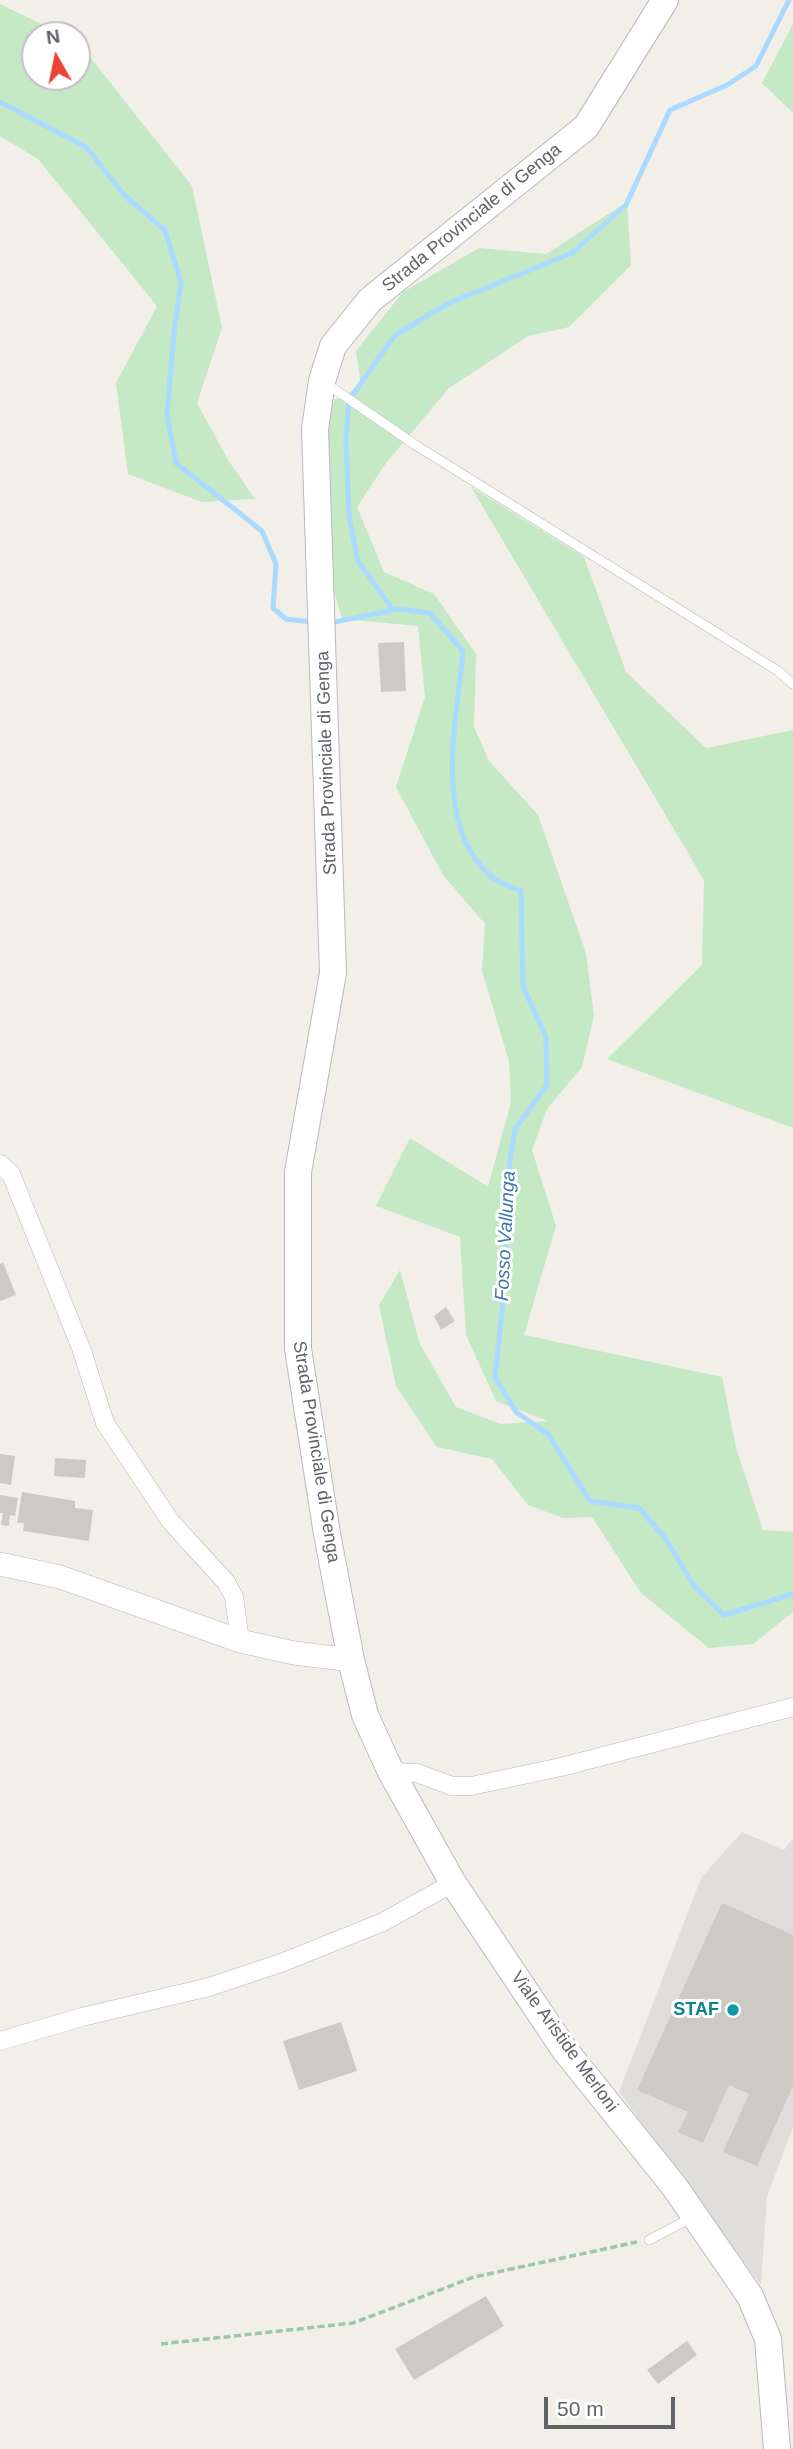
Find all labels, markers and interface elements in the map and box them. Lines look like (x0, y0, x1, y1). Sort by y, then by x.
north arrow (21, 21, 91, 91)
text: N (45, 25, 61, 48)
street label: Strada Provinciale di Genga (378, 139, 566, 297)
street label: Strada Provinciale di Genga (312, 651, 342, 875)
water label: Fosso Vallunga (491, 1170, 521, 1302)
street label: Strada Provinciale di Genga (288, 1340, 344, 1564)
street label: Viale Aristide Merloni (506, 1967, 622, 2117)
place label: STAF (673, 1999, 719, 2021)
marker: STAF (725, 2002, 741, 2018)
scale bar (548, 2382, 679, 2426)
text: 50 m (557, 2397, 604, 2420)

